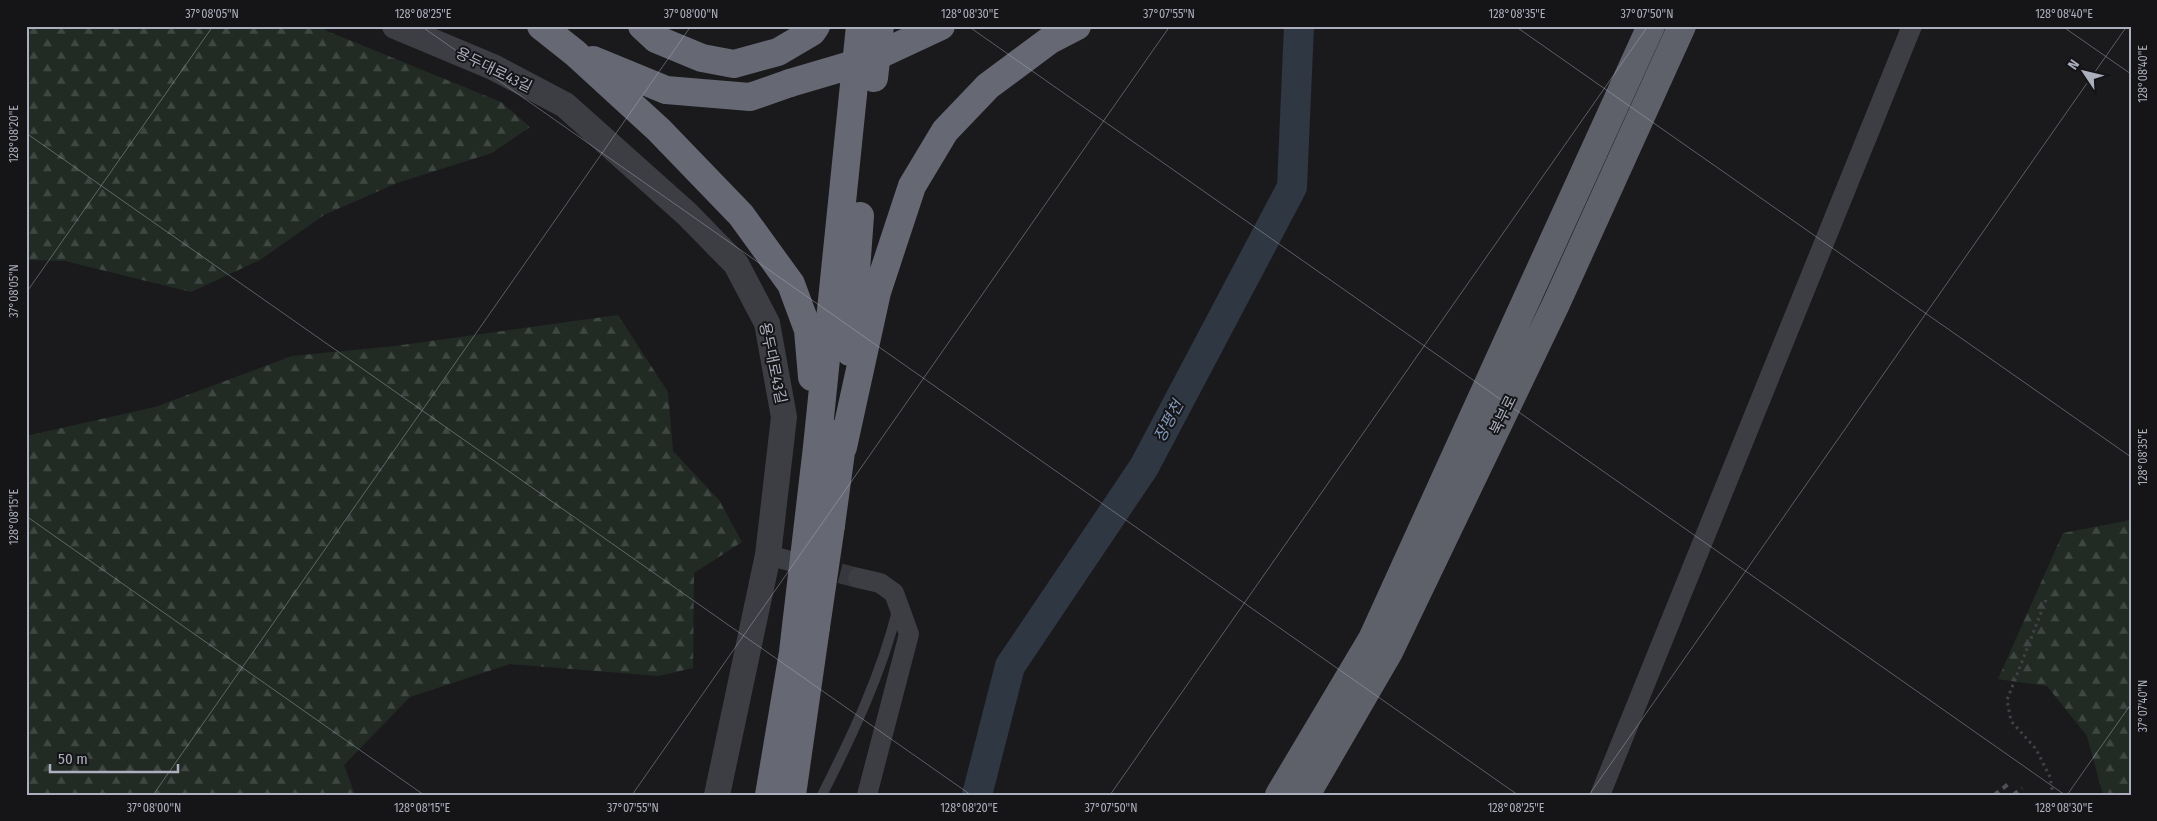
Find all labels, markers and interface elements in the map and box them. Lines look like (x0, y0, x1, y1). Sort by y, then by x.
text: 37°08'05"N (185, 7, 239, 21)
text: 128°08'25"E (395, 7, 452, 21)
text: 37°08'00"N (664, 7, 718, 21)
text: 128°08'30"E (941, 7, 999, 21)
text: 37°07'55"N (1143, 7, 1195, 21)
text: 128°08'35"E (1489, 7, 1546, 21)
text: 37°07'50"N (1621, 7, 1673, 21)
text: 128°08'40"E (2035, 7, 2093, 21)
street label: 용두대로43길 (453, 44, 535, 96)
text: 128°08'40"E (2136, 45, 2150, 103)
north arrow (2060, 48, 2110, 98)
text: N (2064, 57, 2083, 73)
text: 128°08'20"E (7, 105, 21, 163)
text: 37°08'05"N (7, 264, 21, 318)
street label: 용두대로43길 (756, 321, 790, 405)
street label: 북부로 (1486, 392, 1520, 438)
water label: 장평천 (1150, 395, 1188, 445)
text: 128°08'35"E (2136, 428, 2150, 485)
text: 128°08'15"E (7, 489, 21, 545)
text: 37°07'40"N (2136, 680, 2150, 732)
scale bar (50, 741, 178, 773)
text: 50 m (58, 750, 88, 768)
text: 37°08'00"N (127, 801, 181, 815)
text: 128°08'15"E (394, 801, 450, 815)
text: 37°07'55"N (607, 801, 659, 815)
text: 128°08'20"E (940, 801, 998, 815)
text: 37°07'50"N (1085, 801, 1137, 815)
text: 128°08'25"E (1488, 801, 1545, 815)
text: 128°08'30"E (2035, 801, 2093, 815)

